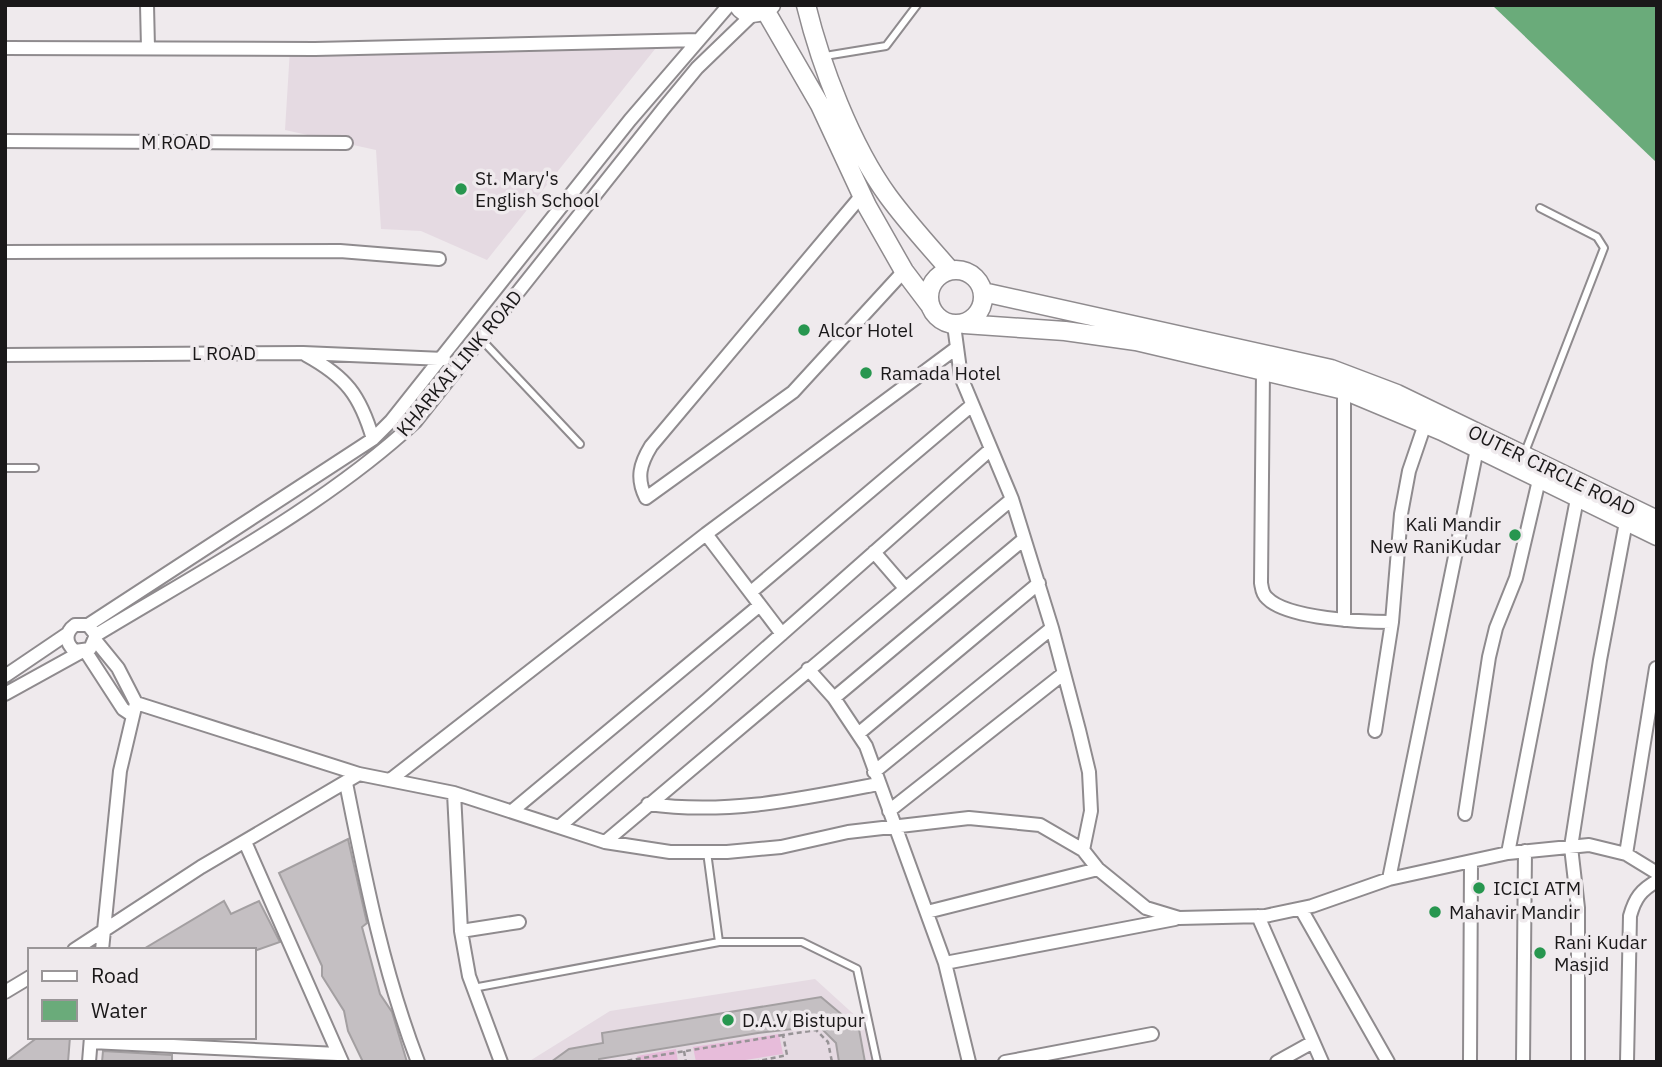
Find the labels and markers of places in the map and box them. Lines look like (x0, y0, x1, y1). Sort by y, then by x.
place label: St. Mary's English School (475, 166, 599, 212)
marker: St. Mary's English School (453, 181, 469, 197)
place label: Alcor Hotel (818, 318, 913, 342)
marker: Alcor Hotel (796, 322, 812, 338)
place label: Ramada Hotel (880, 361, 1001, 385)
marker: Ramada Hotel (858, 365, 874, 381)
place label: Kali Mandir New RaniKudar (1370, 512, 1501, 558)
marker: Kali Mandir New RaniKudar (1507, 527, 1523, 543)
place label: ICICI ATM (1493, 876, 1581, 900)
marker: ICICI ATM (1471, 880, 1487, 896)
place label: Mahavir Mandir (1449, 900, 1580, 924)
marker: Mahavir Mandir (1427, 904, 1443, 920)
place label: Rani Kudar Masjid (1554, 930, 1647, 976)
marker: Rani Kudar Masjid (1532, 945, 1548, 961)
place label: D.A.V Bistupur (742, 1008, 865, 1032)
marker: D.A.V Bistupur (720, 1012, 736, 1028)

